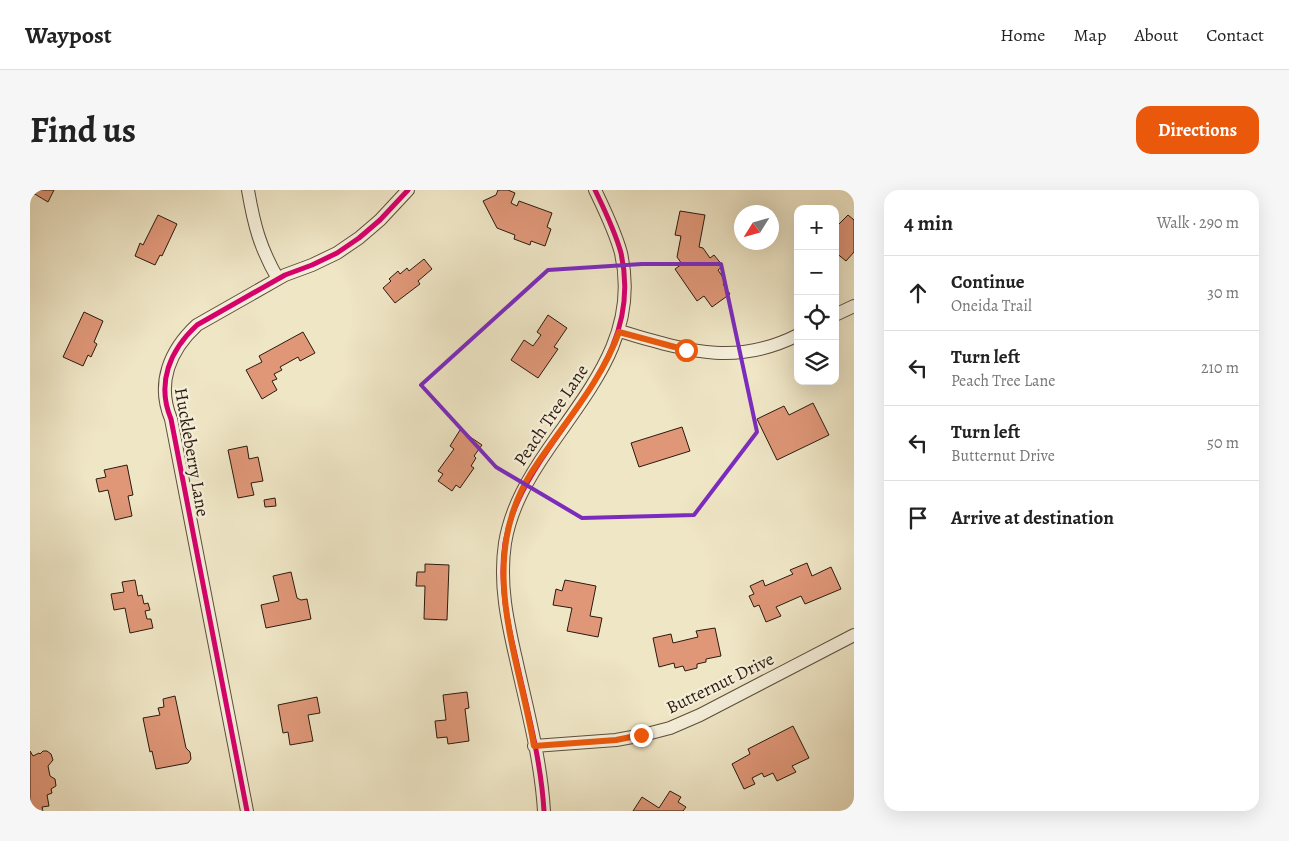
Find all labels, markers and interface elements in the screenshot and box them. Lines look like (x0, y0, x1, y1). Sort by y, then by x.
text: Waypost (25, 19, 112, 51)
text: Home (1000, 23, 1045, 47)
text: Map (1073, 23, 1106, 47)
text: About (1134, 23, 1178, 47)
text: Contact (1206, 23, 1264, 47)
text: Find us (30, 106, 136, 154)
button: Directions (1136, 106, 1259, 154)
north arrow (734, 205, 779, 250)
map controls (794, 205, 839, 385)
button: + (794, 205, 839, 250)
text: 4 min (904, 209, 953, 237)
text: Walk · 290 m (1157, 212, 1239, 234)
button: − (794, 250, 839, 295)
text: Continue (951, 269, 1025, 295)
icon: ahead (904, 279, 932, 307)
text: 30 m (1207, 282, 1239, 304)
button: locate (794, 295, 839, 340)
text: Oneida Trail (951, 295, 1032, 317)
route start (675, 339, 698, 362)
button: layers (794, 340, 839, 385)
text: Turn left (951, 344, 1020, 370)
icon: left (904, 354, 932, 382)
text: 210 m (1201, 357, 1239, 379)
street label: Peach Tree Lane (508, 360, 594, 470)
text: Peach Tree Lane (951, 370, 1055, 392)
street label: Huckleberry Lane (169, 386, 215, 518)
text: Turn left (951, 419, 1020, 445)
icon: left (904, 429, 932, 457)
text: 50 m (1207, 432, 1239, 454)
text: Butternut Drive (951, 445, 1055, 467)
icon: arrive (904, 504, 932, 532)
text: Arrive at destination (951, 505, 1114, 531)
street label: Butternut Drive (662, 647, 778, 719)
route end (630, 724, 653, 747)

